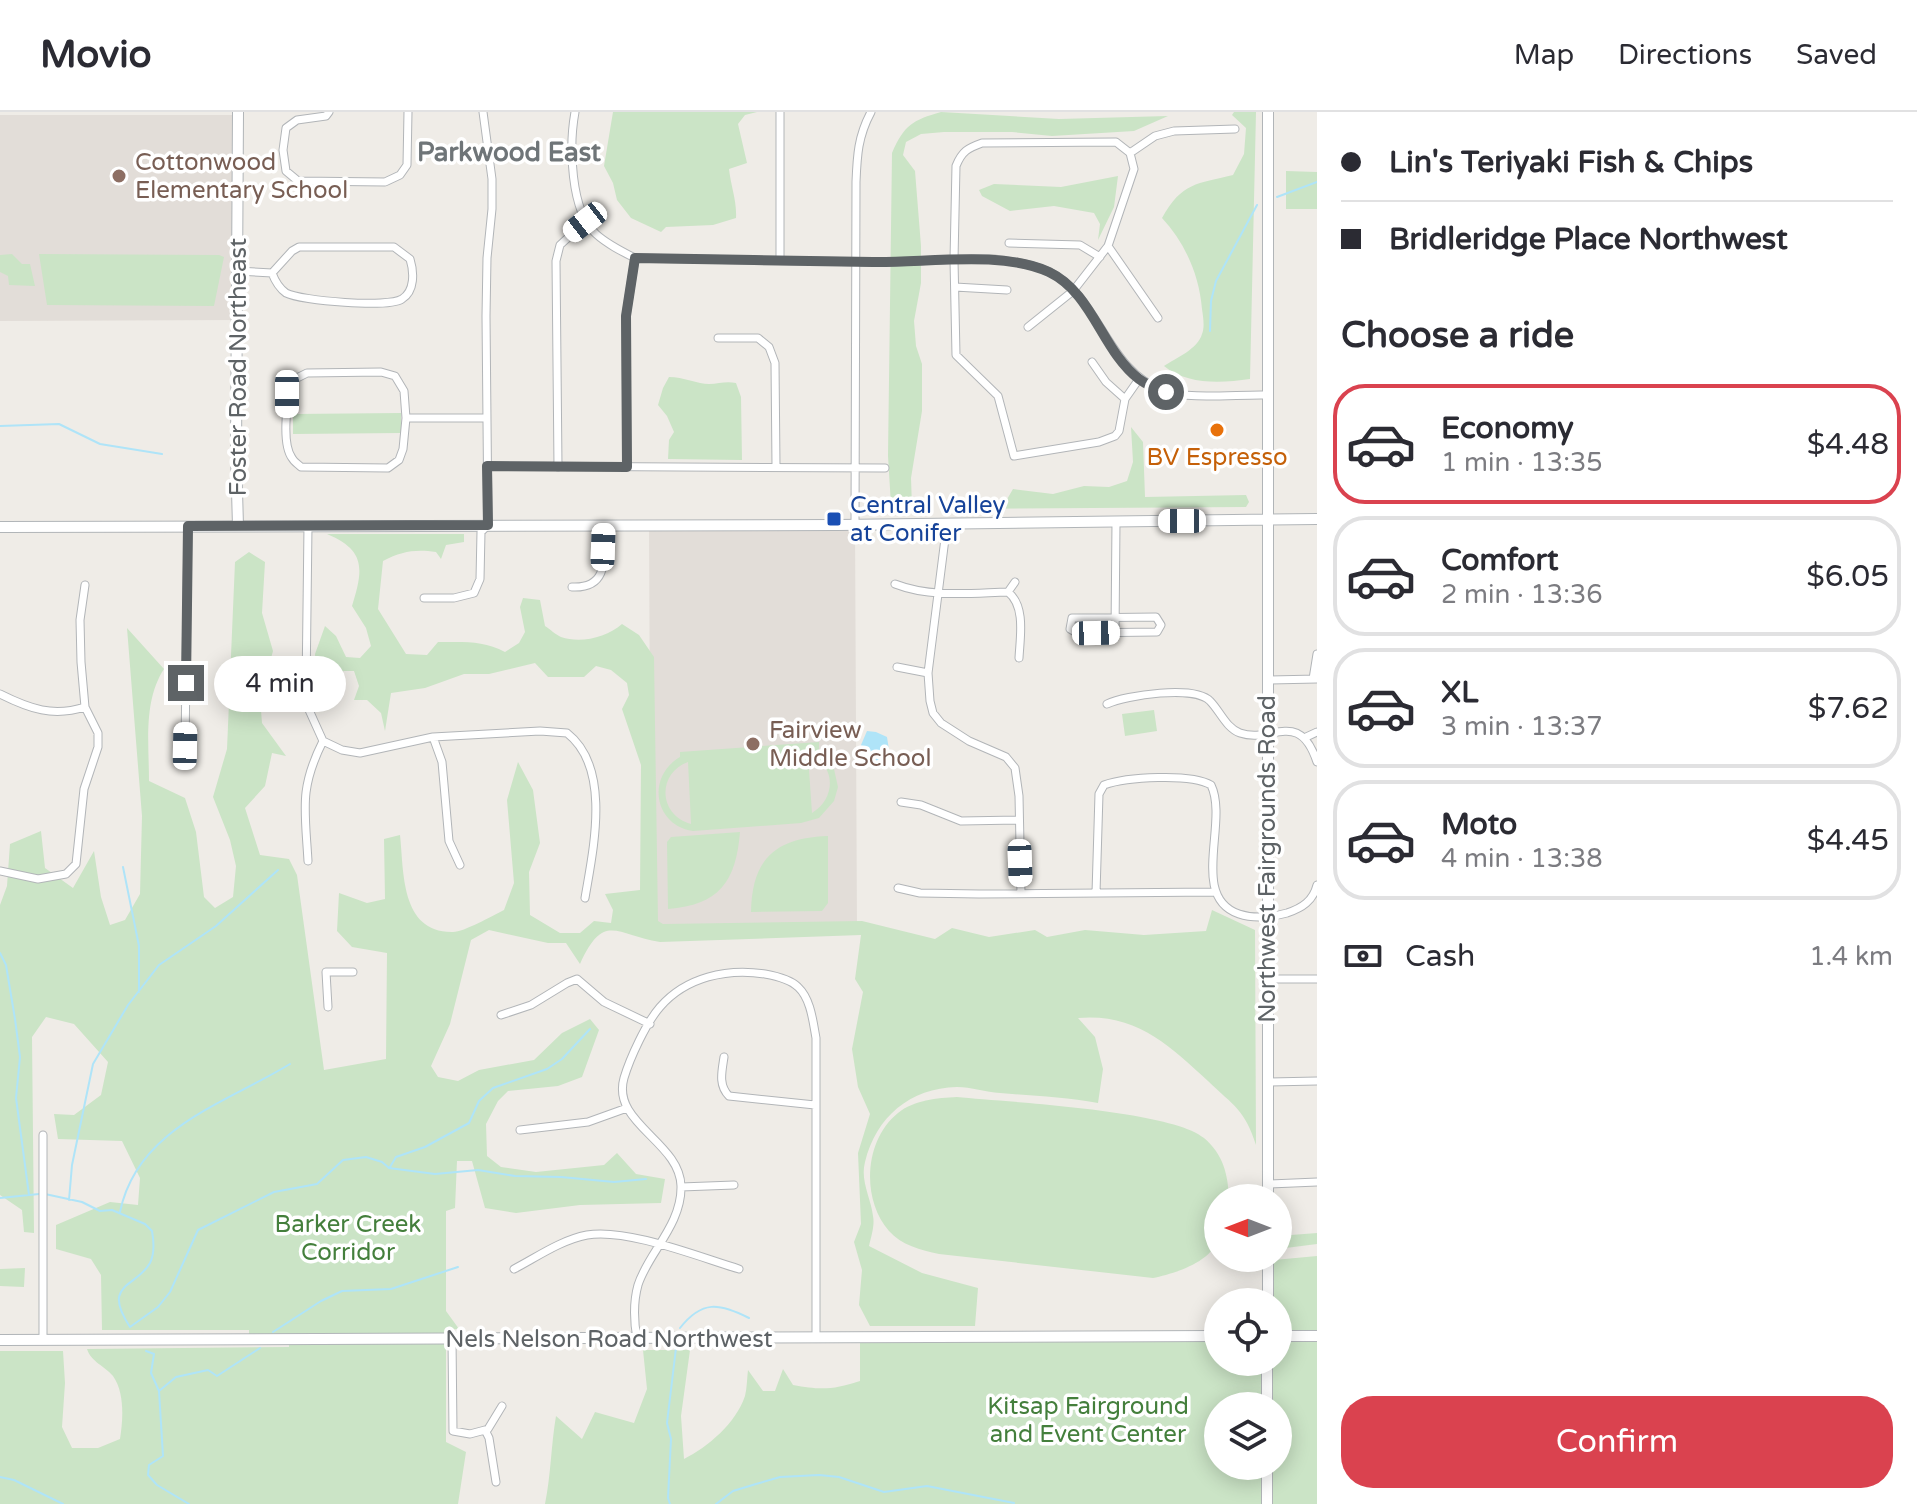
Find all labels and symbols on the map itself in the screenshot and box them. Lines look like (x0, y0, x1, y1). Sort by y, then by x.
district label: Parkwood East (417, 137, 601, 168)
place label: Cottonwood Elementary School (135, 148, 348, 205)
marker: Cottonwood Elementary School (110, 167, 128, 185)
car (559, 198, 611, 246)
street label: Foster Road Northeast (224, 238, 253, 496)
car (275, 370, 299, 418)
route start (1148, 374, 1184, 410)
marker: BV Espresso (1208, 421, 1226, 439)
place label: BV Espresso (1146, 443, 1288, 472)
place label: Central Valley at Conifer (850, 491, 1006, 548)
car (1158, 509, 1206, 533)
marker: Central Valley at Conifer (825, 510, 843, 528)
car (590, 523, 616, 571)
car (1072, 621, 1120, 645)
callout: 4 min (214, 655, 346, 711)
route end (168, 665, 204, 701)
street label: Northwest Fairgrounds Road (1253, 695, 1282, 1023)
place label: Fairview Middle School (769, 716, 931, 773)
car (173, 722, 197, 770)
marker: Fairview Middle School (744, 735, 762, 753)
car (1007, 839, 1033, 887)
north arrow (1204, 1184, 1292, 1272)
park label: Barker Creek Corridor (275, 1210, 421, 1267)
street label: Nels Nelson Road Northwest (445, 1325, 773, 1354)
park label: Kitsap Fairground and Event Center (987, 1392, 1189, 1449)

